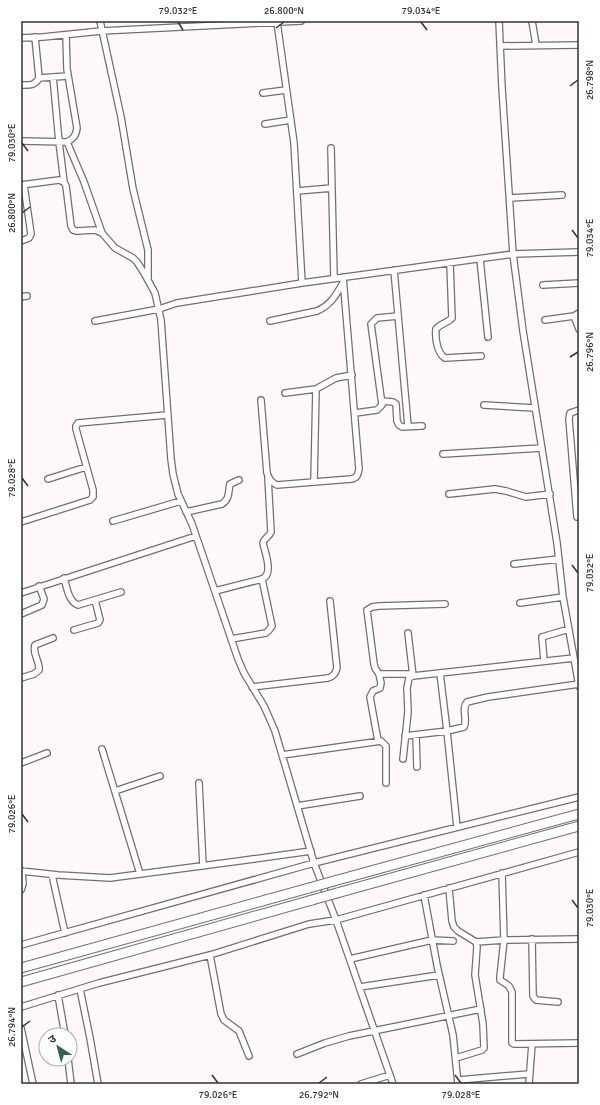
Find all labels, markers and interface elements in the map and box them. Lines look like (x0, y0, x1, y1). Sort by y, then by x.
text: 79.032°E (159, 5, 198, 17)
text: 26.800°N (264, 5, 304, 17)
text: 79.034°E (402, 5, 441, 17)
text: 26.798°N (584, 60, 596, 100)
text: 79.030°E (6, 123, 18, 163)
text: 26.800°N (6, 193, 18, 233)
text: 79.034°E (584, 218, 596, 258)
text: 26.796°N (584, 332, 596, 372)
text: 79.028°E (6, 458, 18, 498)
text: 79.032°E (584, 553, 596, 593)
text: 79.026°E (6, 794, 18, 834)
text: 79.030°E (584, 888, 596, 928)
text: 26.794°N (6, 1007, 18, 1047)
north arrow (38, 1027, 78, 1067)
text: उ (46, 1032, 59, 1046)
text: 79.026°E (199, 1089, 238, 1101)
text: 26.792°N (299, 1089, 339, 1101)
text: 79.028°E (442, 1089, 481, 1101)

